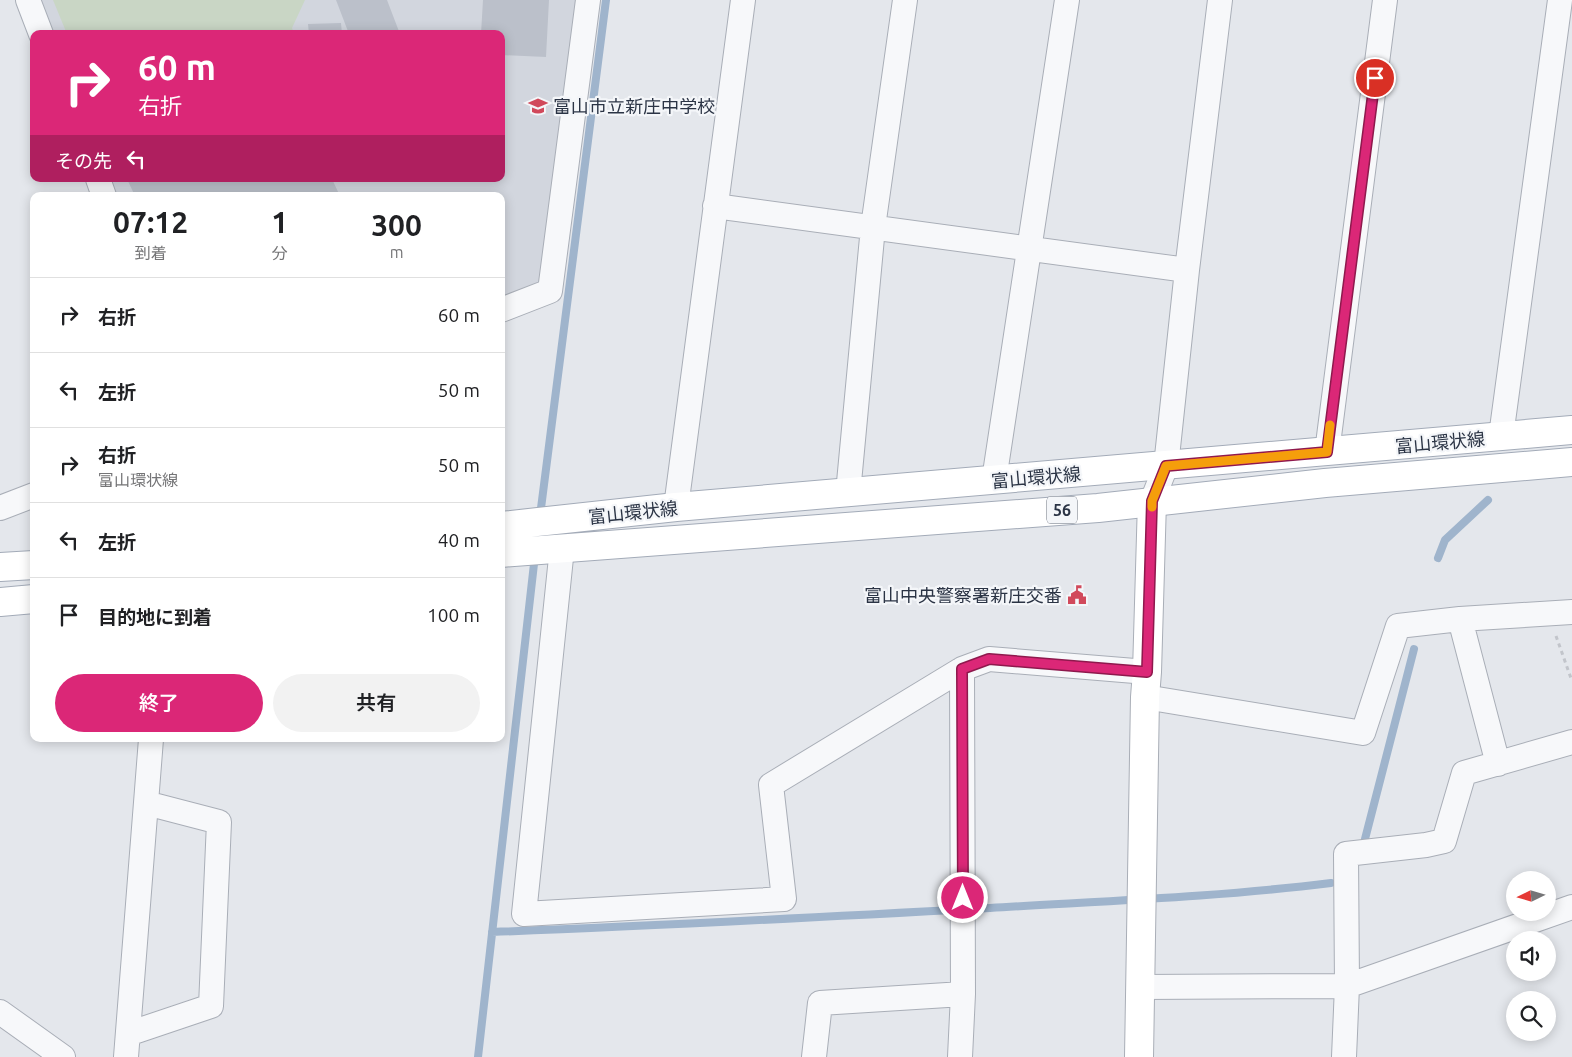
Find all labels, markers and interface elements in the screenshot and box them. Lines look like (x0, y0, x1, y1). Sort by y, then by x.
text: 60 m (138, 47, 216, 87)
icon: right (55, 50, 120, 115)
pin (1354, 57, 1396, 99)
icon: arrive (1361, 64, 1389, 92)
text: 右折 (138, 93, 182, 118)
school or university icon: 富山市立新庄中学校 (527, 95, 549, 117)
place label: 富山市立新庄中学校 (553, 96, 715, 116)
icon: left (122, 145, 150, 173)
text: その先 (55, 150, 112, 172)
text: 07:12 (113, 205, 188, 239)
text: 1 (271, 205, 288, 239)
text: 300 (371, 208, 422, 242)
text: m (390, 243, 403, 261)
text: 到着 (135, 244, 167, 262)
text: 分 (272, 244, 288, 262)
icon: right (55, 301, 83, 329)
text: 60 m (438, 304, 480, 326)
text: 右折 (98, 306, 136, 328)
icon: left (55, 376, 83, 404)
text: 50 m (438, 379, 480, 401)
text: 左折 (98, 381, 136, 403)
street label: 富山環状線 (1394, 428, 1486, 456)
text: 右折 (98, 444, 136, 466)
icon: right (55, 451, 83, 479)
text: 50 m (438, 454, 480, 476)
street label: 富山環状線 (990, 463, 1082, 491)
text: 富山環状線 (98, 471, 178, 489)
road number: 56 (1047, 496, 1077, 524)
street label: 富山環状線 (587, 497, 679, 527)
icon: left (55, 526, 83, 554)
text: 40 m (438, 529, 480, 551)
text: 左折 (98, 531, 136, 553)
public building icon: 富山中央警察署新庄交番 (1066, 584, 1088, 606)
place label: 富山中央警察署新庄交番 (864, 585, 1062, 605)
icon: arrive (55, 601, 83, 629)
text: 100 m (427, 604, 480, 626)
text: 目的地に到着 (98, 606, 212, 628)
button: 終了 (55, 674, 263, 732)
button: 共有 (273, 674, 480, 732)
position arrow (936, 871, 988, 923)
north arrow (1506, 871, 1556, 921)
map controls (1506, 871, 1556, 1041)
button: sound (1506, 931, 1556, 981)
button: search (1506, 991, 1556, 1041)

